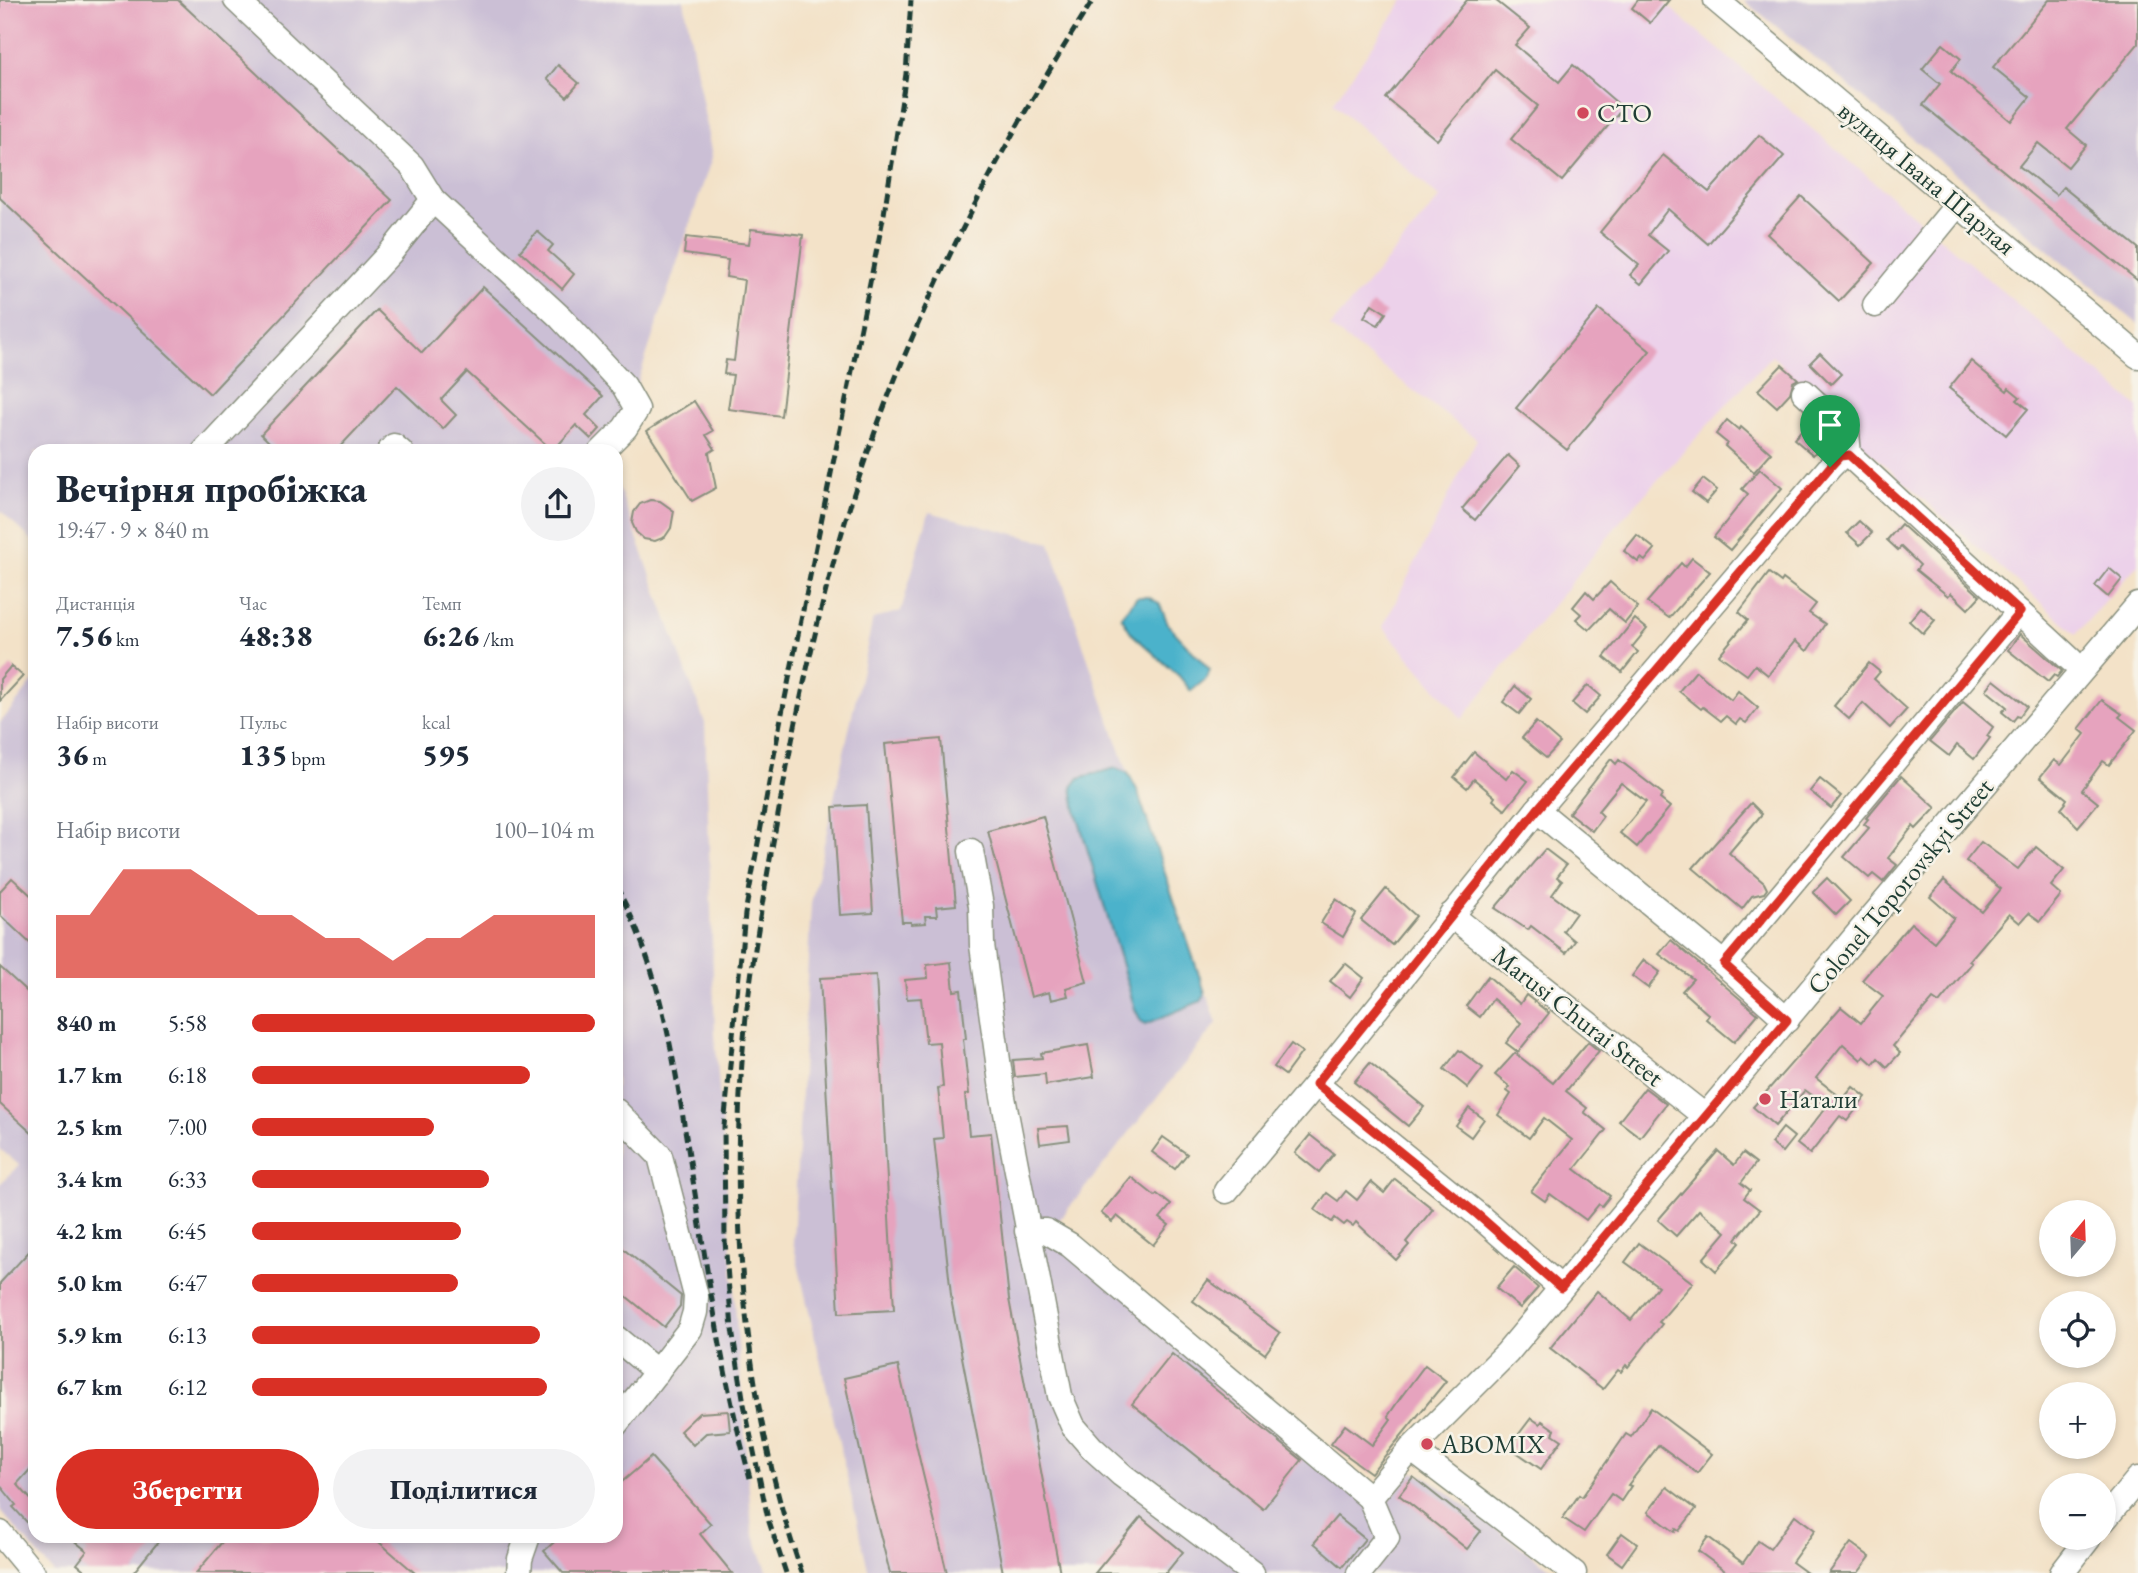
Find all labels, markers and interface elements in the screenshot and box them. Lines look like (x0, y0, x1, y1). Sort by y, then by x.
street label: вулиця Івана Шарлая (1831, 94, 2023, 262)
place label: СТО (1597, 96, 1652, 130)
marker: СТО (1575, 105, 1591, 121)
pin (1800, 395, 1860, 467)
icon: arrive (1811, 406, 1849, 444)
text: Вечірня пробіжка (56, 464, 367, 513)
button: share (521, 467, 595, 541)
text: 19:47 · 9 × 840 m (56, 515, 209, 545)
text: Дистанція (56, 591, 135, 616)
text: Час (239, 591, 267, 616)
text: Темп (422, 591, 462, 616)
text: 7.56 (56, 616, 112, 655)
text: 48:38 (239, 616, 312, 655)
text: 6:26 (422, 616, 479, 655)
text: km (112, 627, 140, 652)
text: /km (479, 627, 514, 652)
text: Набір висоти (56, 710, 159, 735)
text: Пульс (239, 710, 287, 735)
text: kcal (422, 710, 451, 735)
text: 36 (56, 735, 88, 774)
text: 135 (239, 735, 288, 774)
text: 595 (422, 735, 471, 774)
text: m (88, 746, 107, 771)
text: bpm (288, 746, 326, 771)
street label: Colonel Toporovskyi Street (1799, 771, 2001, 1001)
text: Набір висоти (56, 815, 180, 845)
text: 100–104 m (494, 815, 595, 845)
street label: Marusi Churai Street (1485, 938, 1671, 1094)
text: 840 m (56, 1008, 117, 1038)
text: 5:58 (168, 1008, 207, 1038)
text: 1.7 km (56, 1060, 123, 1090)
text: 6:18 (168, 1060, 207, 1090)
place label: Натали (1779, 1082, 1858, 1116)
marker: Натали (1757, 1091, 1773, 1107)
text: 2.5 km (56, 1112, 123, 1142)
text: 7:00 (168, 1112, 207, 1142)
text: 3.4 km (56, 1164, 123, 1194)
text: 6:33 (168, 1164, 207, 1194)
north arrow (2039, 1200, 2116, 1278)
map controls (2039, 1200, 2116, 1550)
text: 4.2 km (56, 1216, 123, 1246)
text: 6:45 (168, 1216, 207, 1246)
text: 5.0 km (56, 1268, 123, 1298)
text: 6:47 (168, 1268, 207, 1298)
button: locate (2039, 1291, 2116, 1368)
text: 5.9 km (56, 1320, 123, 1350)
text: 6:13 (168, 1320, 207, 1350)
text: 6.7 km (56, 1372, 123, 1402)
text: 6:12 (168, 1372, 207, 1402)
button: + (2039, 1382, 2116, 1459)
place label: ABOMIX (1440, 1427, 1545, 1461)
marker: ABOMIX (1419, 1436, 1435, 1452)
button: Зберегти (56, 1449, 319, 1529)
button: Поділитися (333, 1449, 595, 1529)
button: − (2039, 1473, 2116, 1550)

